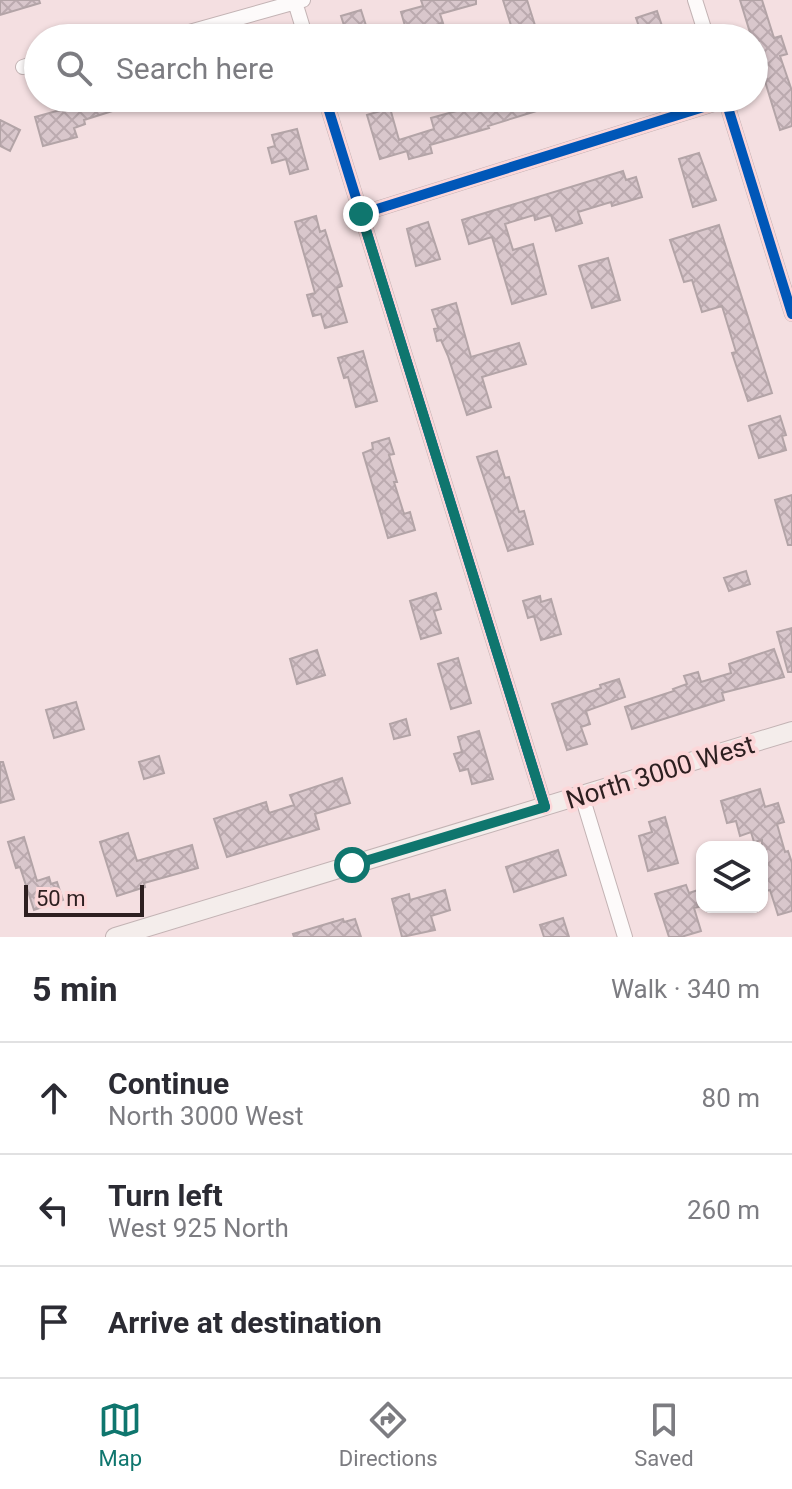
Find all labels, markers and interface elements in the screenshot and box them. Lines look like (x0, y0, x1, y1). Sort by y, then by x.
search box (24, 24, 768, 112)
icon: search (52, 46, 96, 90)
text: Search here (116, 51, 274, 86)
route end (343, 196, 379, 232)
street label: North 3000 West (562, 729, 758, 815)
map controls (696, 841, 768, 913)
button: layers (696, 841, 768, 913)
route start (334, 847, 370, 883)
scale bar (24, 881, 144, 917)
text: 50 m (36, 886, 85, 911)
text: 5 min (32, 969, 117, 1009)
text: Walk · 340 m (611, 974, 760, 1004)
text: Continue (108, 1066, 229, 1101)
icon: ahead (32, 1076, 76, 1120)
text: 80 m (702, 1083, 760, 1113)
text: North 3000 West (108, 1101, 303, 1131)
text: Turn left (108, 1178, 223, 1213)
icon: left (32, 1188, 76, 1232)
text: 260 m (687, 1195, 760, 1225)
text: West 925 North (108, 1213, 289, 1243)
icon: arrive (32, 1300, 76, 1344)
text: Arrive at destination (108, 1305, 382, 1340)
tab: Map (98, 1398, 142, 1471)
tab: Directions (339, 1398, 438, 1471)
tab: Saved (634, 1398, 694, 1471)

